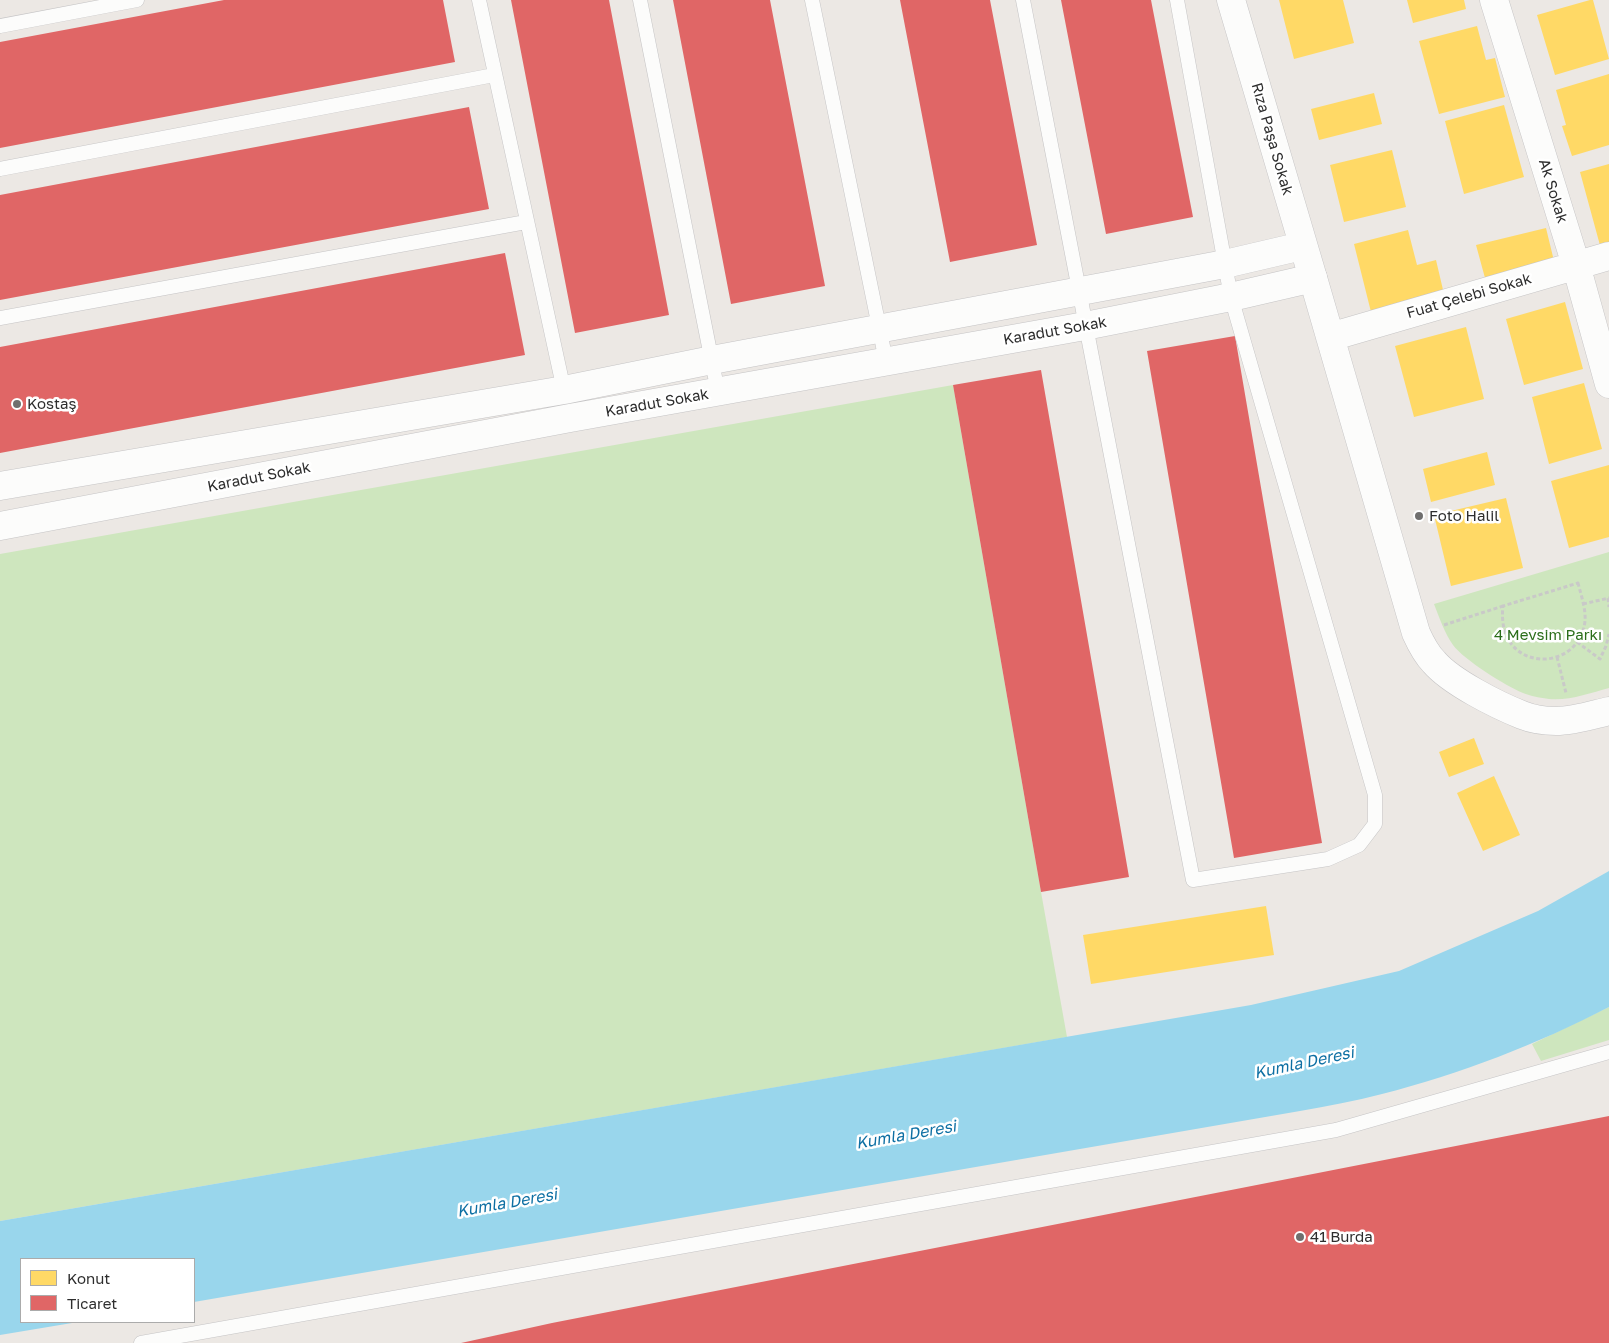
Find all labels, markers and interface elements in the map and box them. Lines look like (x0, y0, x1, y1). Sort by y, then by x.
street label: Rıza Paşa Sokak (1247, 81, 1297, 197)
street label: Ak Sokak (1535, 157, 1571, 225)
street label: Fuat Çelebi Sokak (1404, 270, 1534, 322)
street label: Karadut Sokak (1002, 313, 1108, 349)
street label: Karadut Sokak (604, 385, 710, 421)
place label: Kostaş (27, 395, 76, 413)
marker: Kostaş (11, 398, 23, 410)
street label: Karadut Sokak (206, 458, 312, 496)
place label: Foto Halil (1429, 507, 1499, 525)
marker: Foto Halil (1413, 510, 1425, 522)
park label: 4 Mevsim Parkı (1494, 626, 1602, 644)
water label: Kumla Deresi (1252, 1043, 1356, 1083)
water label: Kumla Deresi (854, 1117, 958, 1153)
water label: Kumla Deresi (455, 1185, 559, 1221)
place label: 41 Burda (1310, 1228, 1373, 1246)
marker: 41 Burda (1294, 1231, 1306, 1243)
legend (20, 1258, 195, 1323)
text: Konut (67, 1269, 110, 1287)
text: Ticaret (67, 1294, 117, 1312)

